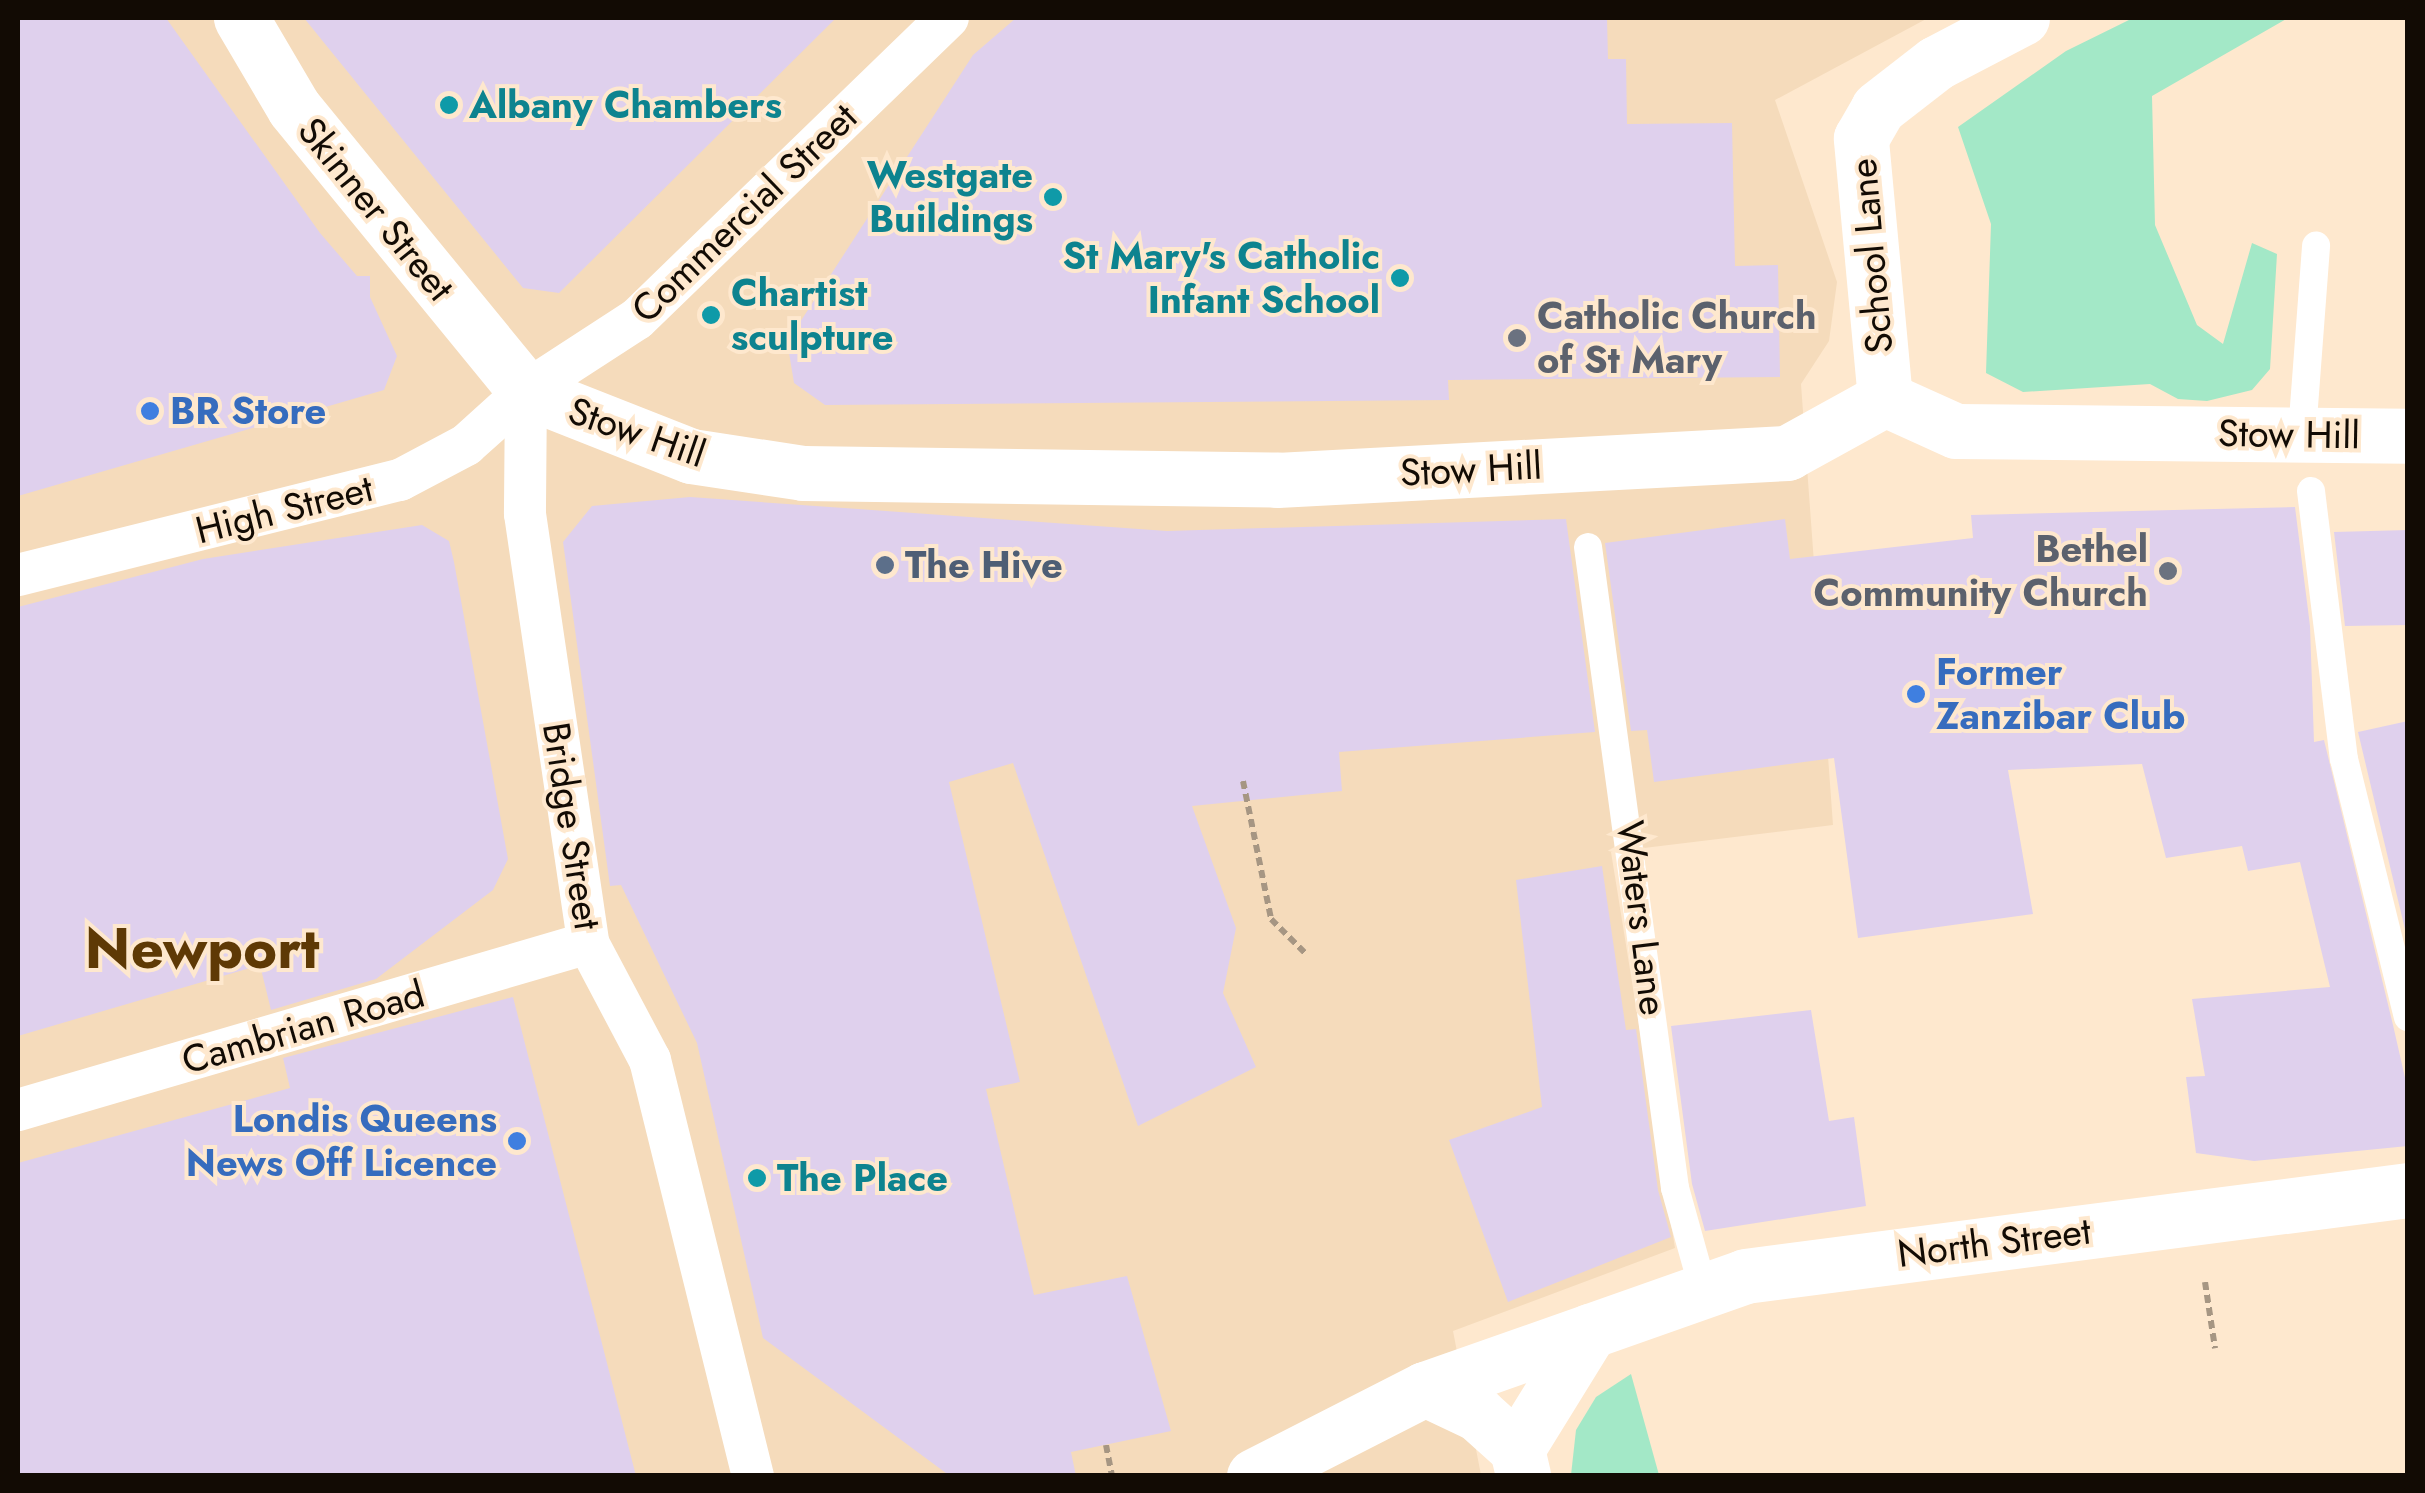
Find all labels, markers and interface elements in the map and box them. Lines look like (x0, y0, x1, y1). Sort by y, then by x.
place label: Albany Chambers (469, 82, 782, 128)
marker: Albany Chambers (438, 94, 460, 116)
street label: Commercial Street (622, 94, 866, 332)
street label: Skinner Street (288, 108, 464, 310)
place label: Westgate Buildings (867, 152, 1033, 242)
street label: School Lane (1840, 157, 1902, 355)
marker: Westgate Buildings (1042, 186, 1064, 208)
place label: St Mary's Catholic Infant School (1063, 233, 1380, 322)
marker: St Mary's Catholic Infant School (1389, 267, 1411, 289)
place label: Chartist sculpture (731, 270, 893, 360)
place label: Catholic Church of St Mary (1537, 293, 1817, 382)
marker: Chartist sculpture (700, 304, 722, 326)
marker: Catholic Church of St Mary (1506, 327, 1528, 349)
street label: Stow Hill (562, 387, 712, 477)
place label: BR Store (170, 388, 326, 434)
marker: BR Store (139, 400, 161, 422)
street label: Stow Hill (2218, 410, 2360, 458)
street label: Stow Hill (1399, 443, 1543, 495)
street label: High Street (191, 465, 377, 553)
place label: Bethel Community Church (1814, 526, 2148, 616)
place label: The Hive (905, 542, 1063, 588)
marker: The Hive (874, 554, 896, 576)
marker: Bethel Community Church (2157, 560, 2179, 582)
place label: Former Zanzibar Club (1936, 649, 2185, 738)
marker: Former Zanzibar Club (1905, 683, 1927, 705)
street label: Bridge Street (533, 719, 611, 933)
street label: Waters Lane (1607, 818, 1677, 1018)
district label: Newport (85, 913, 319, 983)
street label: Cambrian Road (177, 971, 429, 1083)
place label: Londis Queens News Off Licence (186, 1096, 497, 1186)
marker: Londis Queens News Off Licence (506, 1130, 528, 1152)
place label: The Place (777, 1155, 948, 1201)
marker: The Place (746, 1167, 768, 1189)
street label: North Street (1895, 1208, 2093, 1276)

